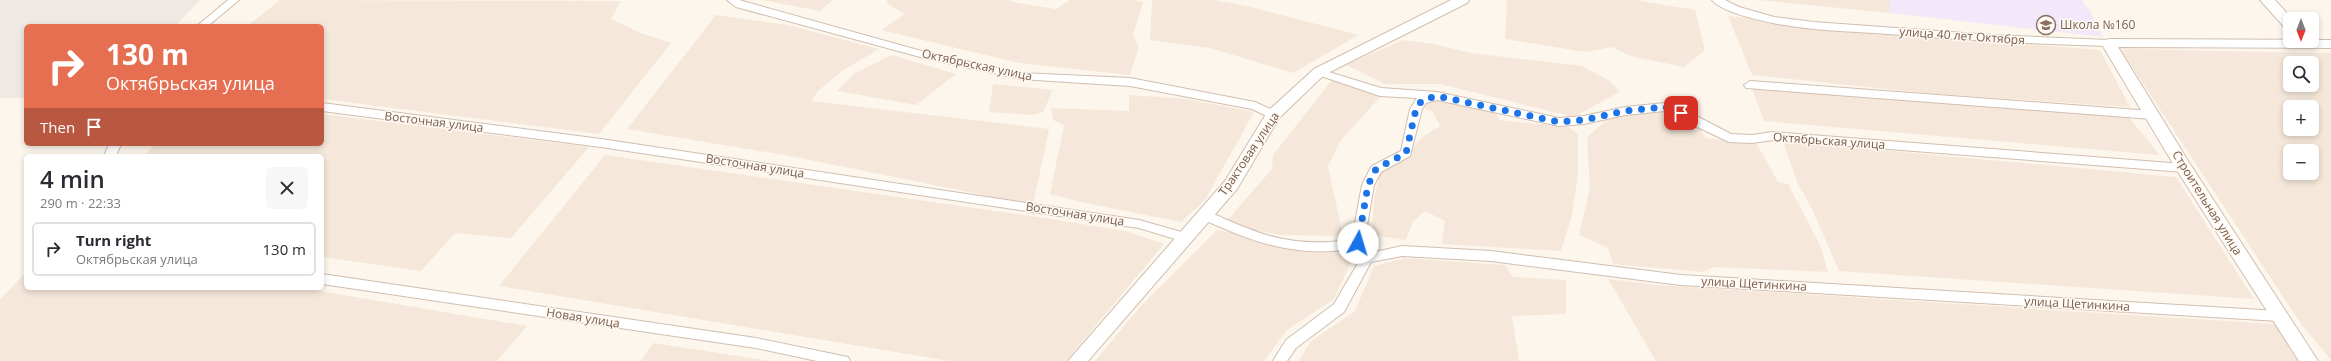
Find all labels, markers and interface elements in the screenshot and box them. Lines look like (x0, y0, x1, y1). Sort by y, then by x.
north arrow (2283, 12, 2319, 48)
map controls (2283, 12, 2319, 180)
school or university icon: Школа №160 (2035, 14, 2057, 36)
place label: Школа №160 (2060, 16, 2135, 33)
street label: улица 40 лет Октября (1899, 23, 2025, 48)
text: 130 m (106, 35, 189, 73)
icon: right (40, 40, 92, 92)
street label: Октябрьская улица (920, 45, 1034, 85)
button: search (2283, 56, 2319, 92)
text: Октябрьская улица (106, 71, 275, 95)
pin (1664, 96, 1698, 130)
button: + (2283, 100, 2319, 136)
icon: arrive (1670, 102, 1692, 124)
street label: Восточная улица (384, 107, 485, 136)
street label: Трактовая улица (1214, 108, 1283, 199)
icon: arrive (83, 116, 105, 138)
text: Then (40, 117, 75, 137)
street label: Октябрьская улица (1772, 128, 1886, 153)
button: − (2283, 144, 2319, 180)
street label: Строительная улица (2168, 147, 2247, 258)
street label: Восточная улица (705, 149, 806, 182)
text: 4 min (40, 162, 105, 195)
button: close (266, 167, 308, 209)
text: 290 m · 22:33 (40, 194, 121, 212)
street label: Восточная улица (1025, 197, 1126, 230)
position arrow (1337, 222, 1379, 264)
text: Turn right (76, 230, 151, 250)
icon: right (42, 238, 64, 260)
text: 130 m (262, 239, 306, 259)
text: Октябрьская улица (76, 250, 198, 268)
street label: улица Щетинкина (1701, 272, 1807, 295)
street label: улица Щетинкина (2024, 292, 2130, 315)
street label: Новая улица (545, 303, 621, 332)

